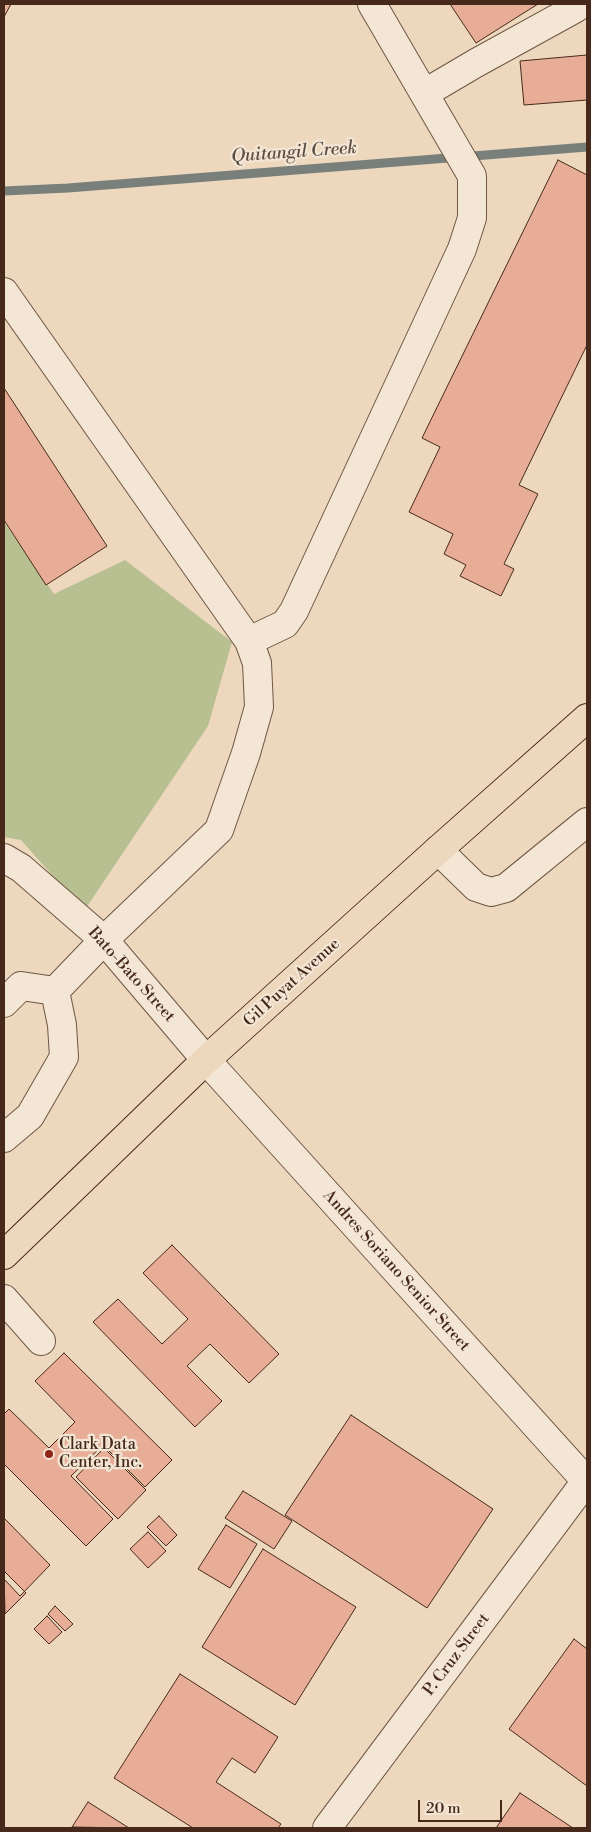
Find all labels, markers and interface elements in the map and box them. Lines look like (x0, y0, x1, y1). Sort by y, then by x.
water label: Quitangil Creek (230, 138, 358, 168)
street label: Bato-Bato Street (83, 924, 179, 1026)
street label: Gil Puyat Avenue (240, 935, 344, 1031)
street label: Andres Soriano Senior Street (319, 1187, 473, 1355)
place label: Clark Data Center, Inc. (59, 1435, 142, 1473)
marker: Clark Data Center, Inc. (43, 1448, 55, 1460)
street label: P. Cruz Street (420, 1610, 494, 1700)
scale bar (421, 1790, 505, 1822)
text: 20 m (426, 1799, 461, 1818)

